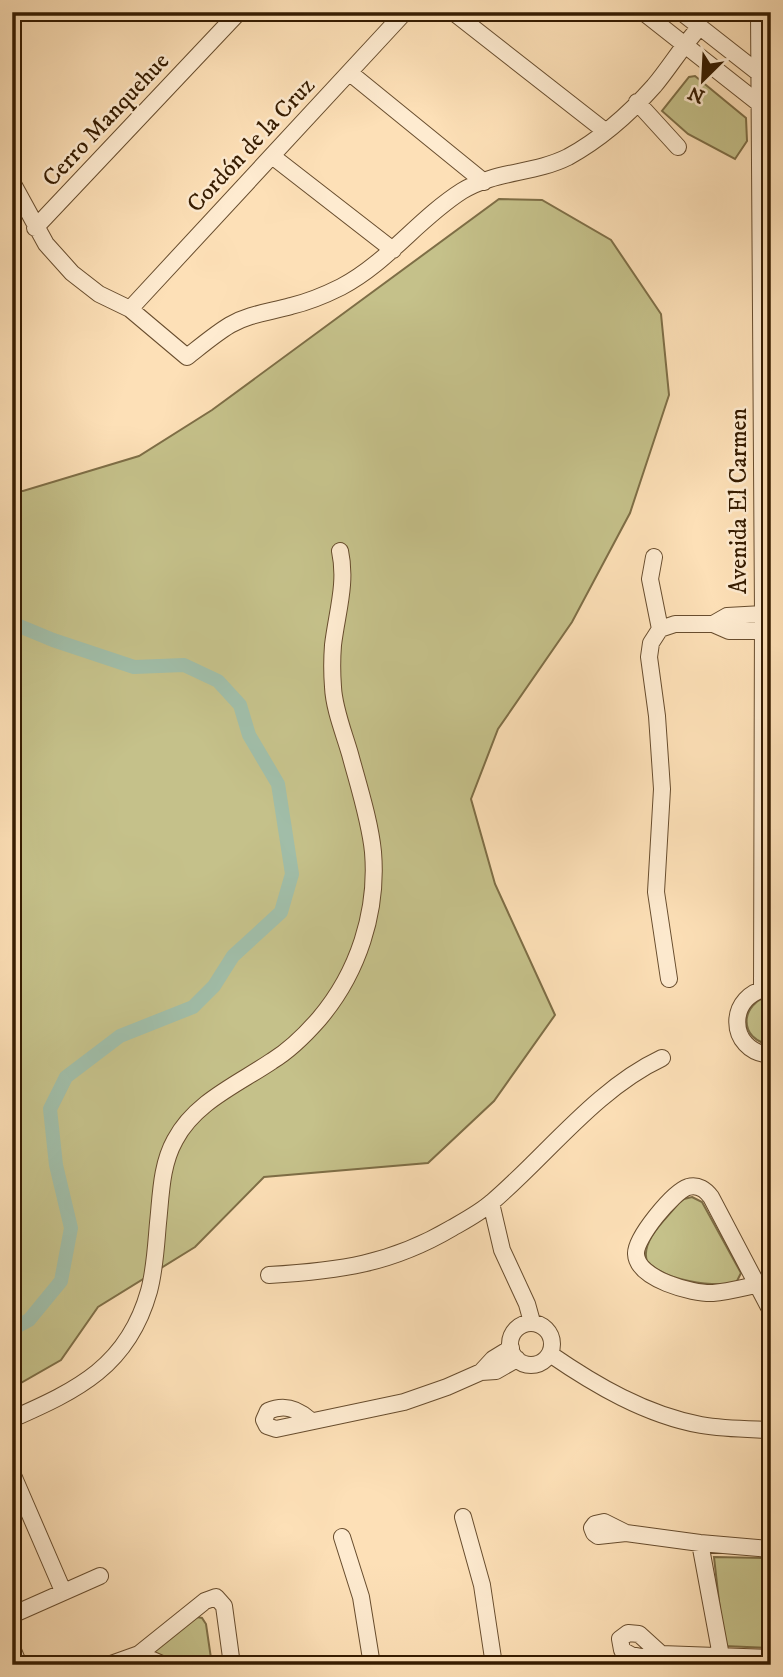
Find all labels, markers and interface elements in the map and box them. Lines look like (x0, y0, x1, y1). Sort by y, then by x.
north arrow (668, 46, 738, 116)
street label: Cerro Manquehue (36, 47, 176, 193)
street label: Cordón de la Cruz (181, 71, 322, 219)
text: N (685, 80, 709, 108)
street label: Avenida El Carmen (724, 407, 754, 594)

